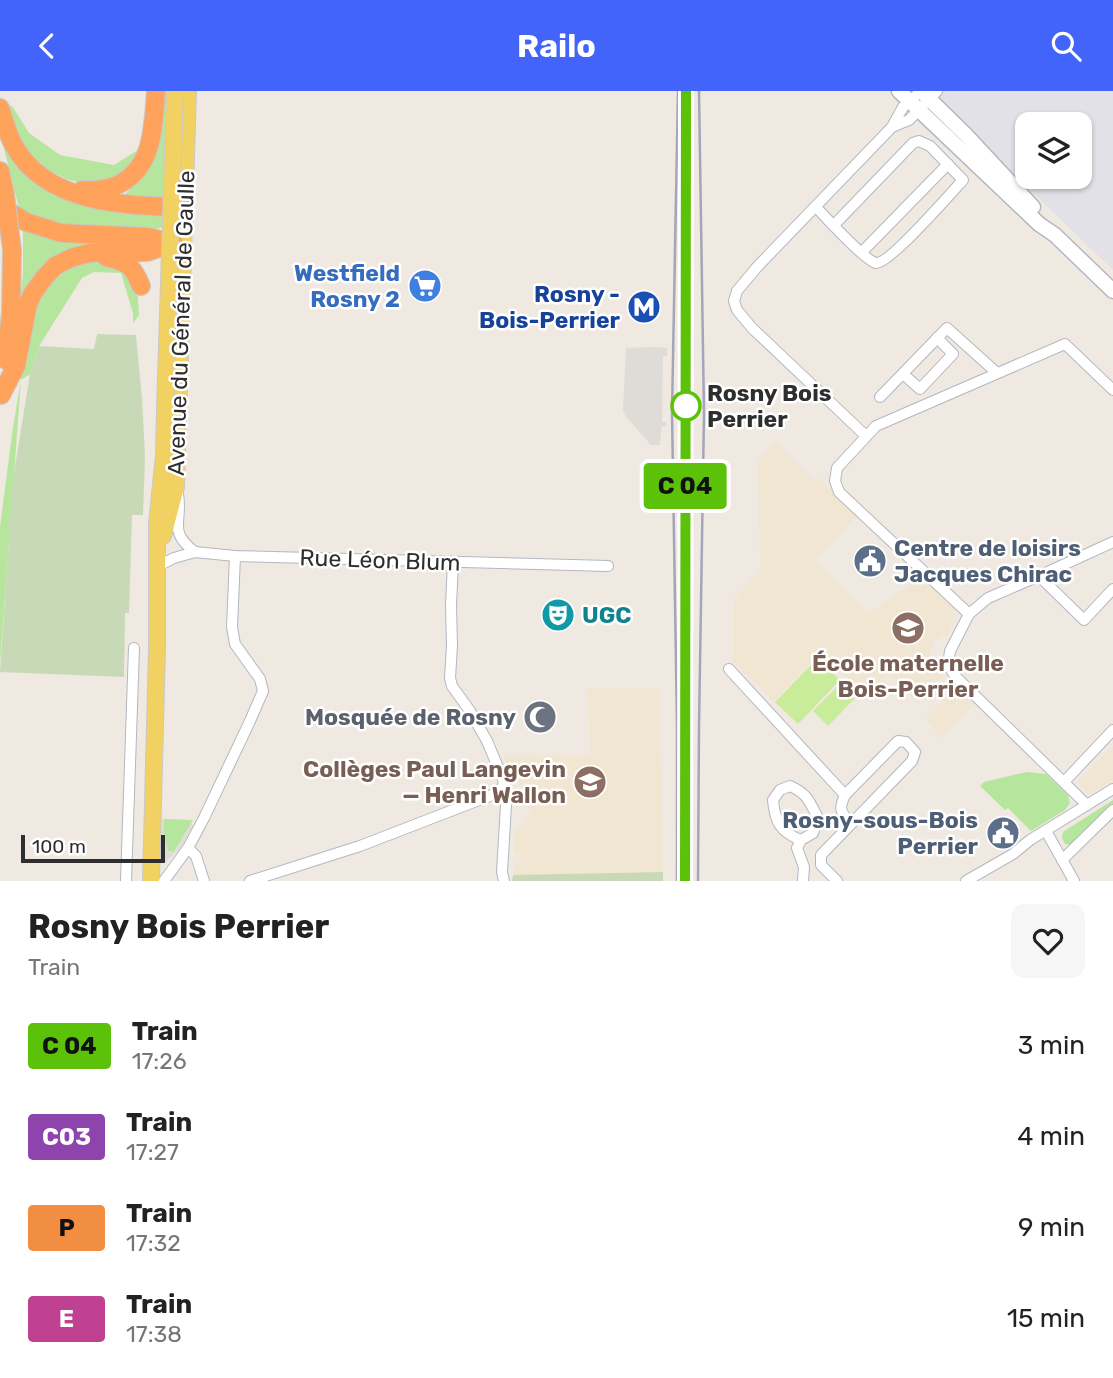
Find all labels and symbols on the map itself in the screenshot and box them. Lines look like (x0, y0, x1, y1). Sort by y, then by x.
street label: Avenue du Général de Gaulle (162, 170, 200, 476)
place label: Westfield Rosny 2 (294, 259, 400, 313)
supermarket icon: Westfield Rosny 2 (406, 267, 444, 305)
place label: Rosny - Bois-Perrier (479, 280, 621, 334)
metro station icon: Rosny - Bois-Perrier (625, 288, 663, 326)
place label: Rosny Bois Perrier (707, 379, 832, 433)
marker: Rosny Bois Perrier (671, 391, 701, 421)
line badge: C 04 (636, 463, 734, 509)
place label: Centre de loisirs Jacques Chirac (894, 534, 1081, 588)
public building icon: Centre de loisirs Jacques Chirac (851, 542, 889, 580)
street label: Rue Léon Blum (299, 543, 461, 577)
theatre icon: UGC (539, 596, 577, 634)
place label: UGC (582, 601, 631, 629)
school or university icon: École maternelle Bois-Perrier (889, 609, 927, 647)
place label: École maternelle Bois-Perrier (812, 649, 1004, 703)
mosque icon: Mosquée de Rosny (521, 698, 559, 736)
place label: Mosquée de Rosny (305, 703, 516, 731)
place label: Collèges Paul Langevin — Henri Wallon (303, 755, 566, 809)
school or university icon: Collèges Paul Langevin — Henri Wallon (571, 763, 609, 801)
place label: Rosny-sous-Bois Perrier (782, 806, 979, 860)
public building icon: Rosny-sous-Bois Perrier (984, 814, 1022, 852)
scale bar (21, 832, 164, 864)

